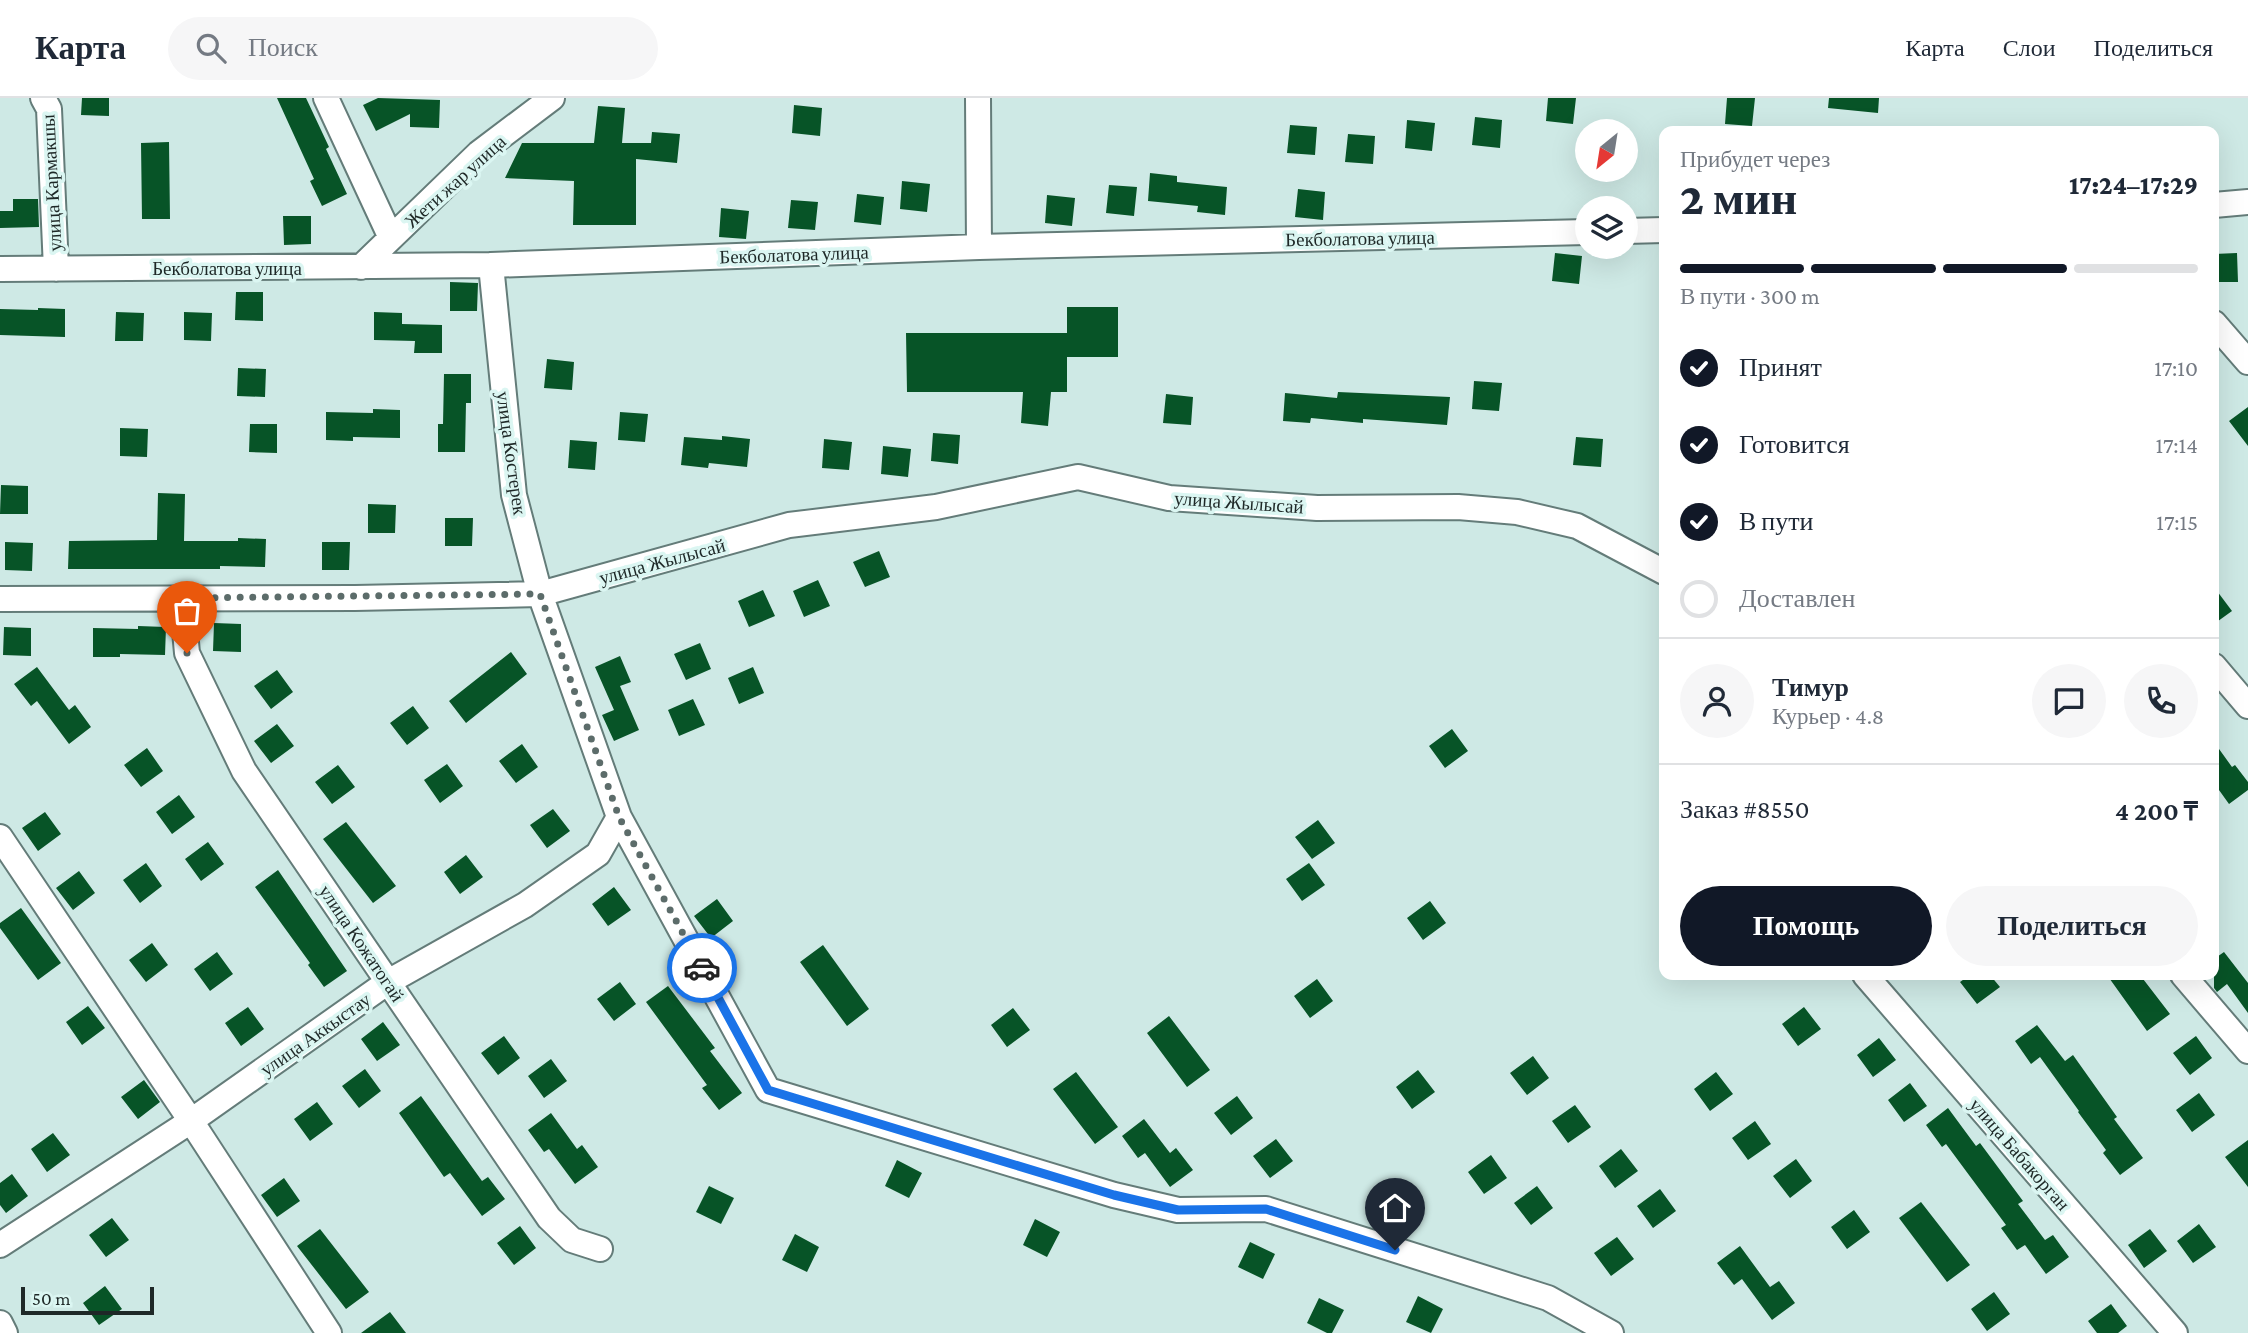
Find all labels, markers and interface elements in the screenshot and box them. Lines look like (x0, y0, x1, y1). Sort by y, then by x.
search box (168, 17, 658, 80)
text: Карта (35, 29, 126, 66)
icon: search (192, 29, 230, 67)
text: Поиск (248, 33, 318, 62)
text: Карта (1905, 34, 1965, 61)
text: Слои (2003, 34, 2056, 61)
text: Поделиться (2094, 34, 2213, 61)
street label: улица Кармакшы (37, 114, 66, 252)
north arrow (1575, 119, 1638, 182)
map controls (1575, 119, 1638, 259)
street label: Жети жар улица (401, 130, 510, 232)
text: Прибудет через (1680, 146, 1830, 172)
text: 17:24–17:29 (2069, 171, 2198, 200)
text: 2 мин (1680, 173, 1797, 224)
button: layers (1575, 196, 1638, 259)
street label: Бекболатова улица (1285, 227, 1436, 250)
street label: Бекболатова улица (719, 241, 870, 268)
street label: Бекболатова улица (152, 258, 302, 279)
text: В пути · 300 m (1680, 283, 1820, 309)
icon: check (1680, 349, 1718, 387)
text: Принят (1739, 353, 1822, 382)
text: 17:10 (2154, 355, 2198, 381)
street label: улица Костерек (492, 390, 531, 517)
icon: check (1680, 426, 1718, 464)
text: Готовится (1739, 430, 1850, 459)
text: 17:14 (2155, 432, 2198, 458)
street label: улица Жылысай (1174, 487, 1304, 517)
icon: check (1680, 503, 1718, 541)
text: В пути (1739, 507, 1813, 536)
text: 17:15 (2156, 509, 2198, 535)
street label: улица Жылысай (597, 535, 728, 588)
pin (157, 581, 217, 653)
text: Доставлен (1739, 584, 1856, 613)
icon: bag (168, 592, 206, 630)
button: person (1680, 664, 1754, 738)
button: chat (2032, 664, 2106, 738)
button: phone (2124, 664, 2198, 738)
text: Тимур (1772, 673, 1849, 702)
text: Курьер · 4.8 (1772, 703, 1884, 729)
text: Заказ #8550 (1680, 795, 1809, 824)
text: 4 200 ₸ (2115, 797, 2198, 826)
street label: улица Кожатогай (315, 881, 408, 1006)
button: Помощь (1680, 886, 1932, 966)
button: Поделиться (1946, 886, 2198, 966)
courier (667, 933, 737, 1003)
icon: car (683, 949, 721, 987)
street label: улица Аккыстау (256, 988, 375, 1080)
street label: улица Бабакорган (1965, 1094, 2074, 1215)
pin (1365, 1178, 1425, 1250)
icon: home (1376, 1189, 1414, 1227)
scale bar (21, 1284, 154, 1316)
text: 50 m (32, 1288, 71, 1309)

